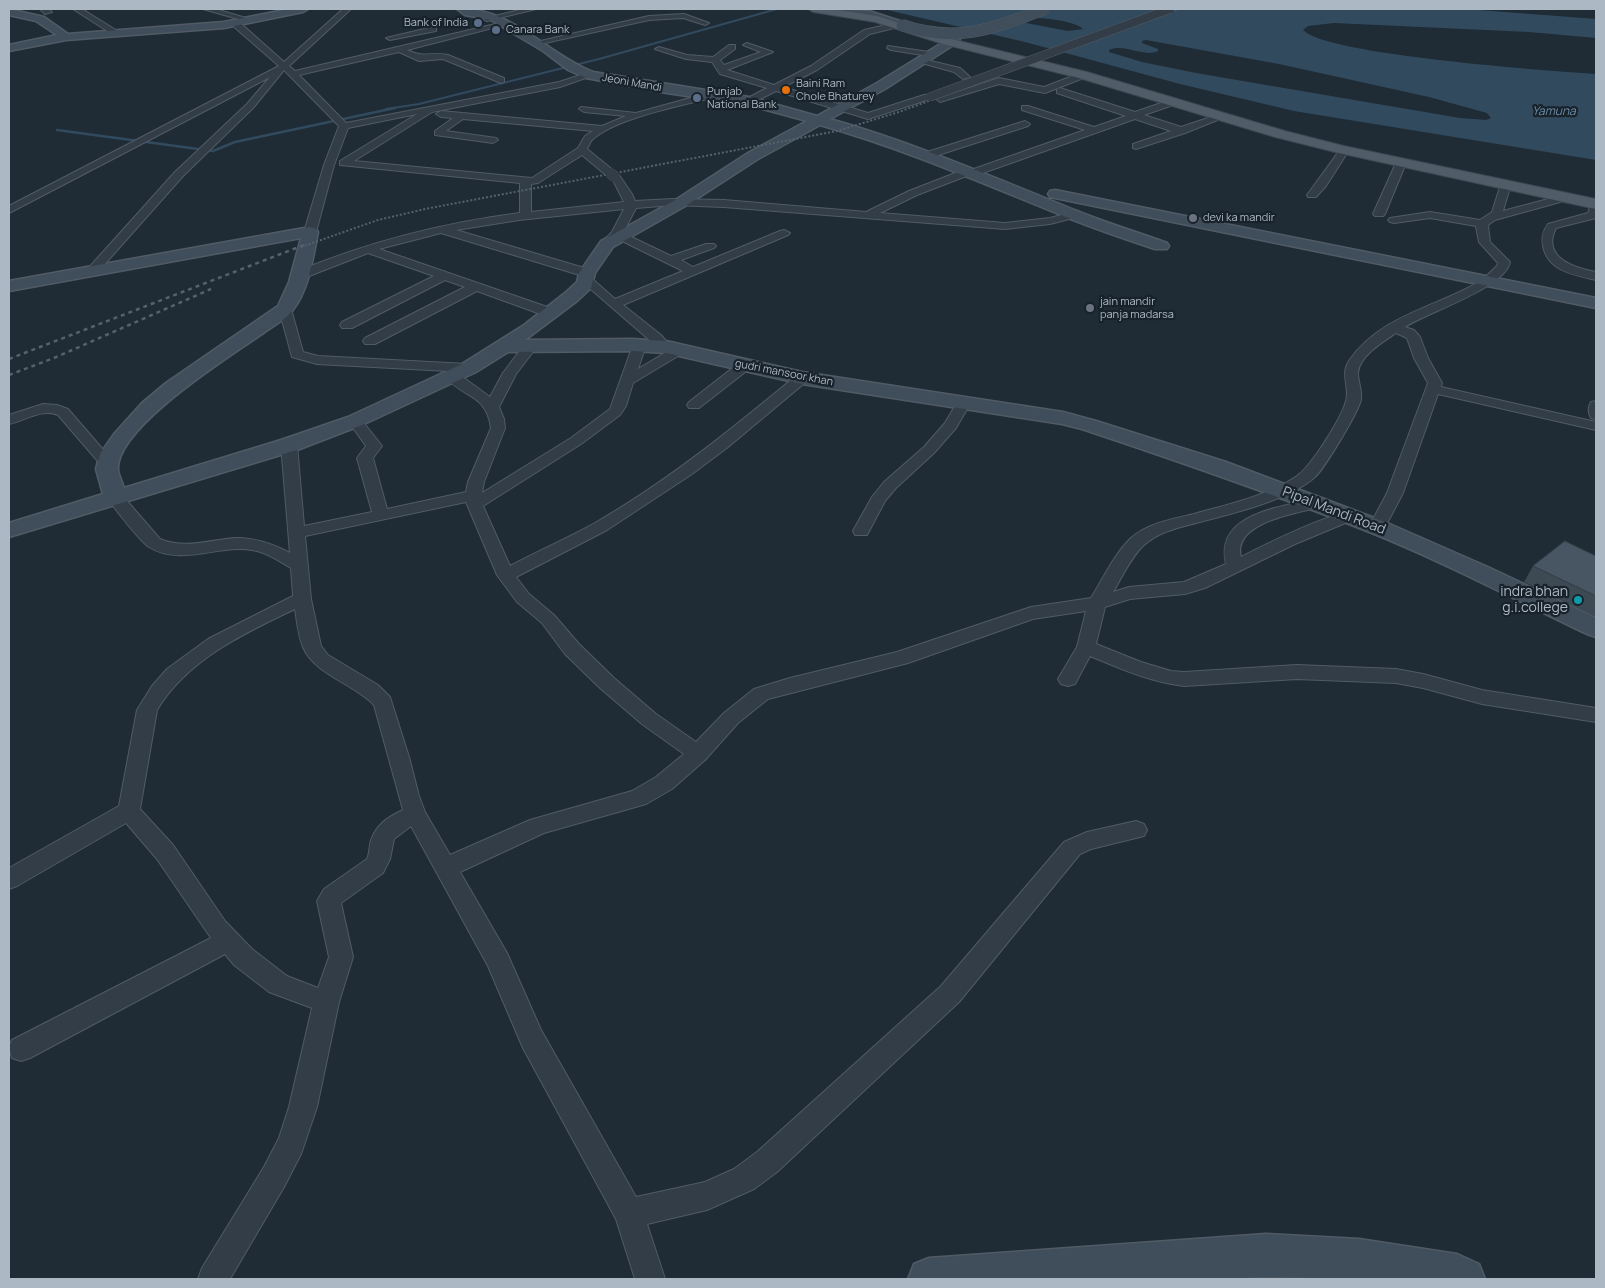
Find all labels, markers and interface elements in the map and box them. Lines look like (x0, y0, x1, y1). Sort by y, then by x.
place label: Bank of India (404, 16, 468, 30)
marker: Bank of India (472, 17, 484, 29)
place label: Canara Bank (506, 23, 570, 37)
marker: Canara Bank (490, 24, 502, 36)
street label: Jeoni Mandi (601, 71, 663, 95)
place label: Baini Ram Chole Bhaturey (796, 77, 874, 103)
marker: Baini Ram Chole Bhaturey (780, 84, 792, 96)
place label: Punjab National Bank (707, 85, 776, 111)
marker: Punjab National Bank (691, 92, 703, 104)
water label: Yamuna (1532, 105, 1576, 119)
place label: devi ka mandir (1203, 211, 1275, 225)
marker: devi ka mandir (1187, 212, 1199, 224)
place label: jain mandir panja madarsa (1100, 295, 1174, 321)
marker: jain mandir panja madarsa (1084, 302, 1096, 314)
street label: gudri mansoor khan (734, 357, 834, 389)
street label: Pipal Mandi Road (1280, 484, 1388, 538)
place label: indra bhan g.i.college (1500, 584, 1568, 616)
marker: indra bhan g.i.college (1572, 594, 1584, 606)

